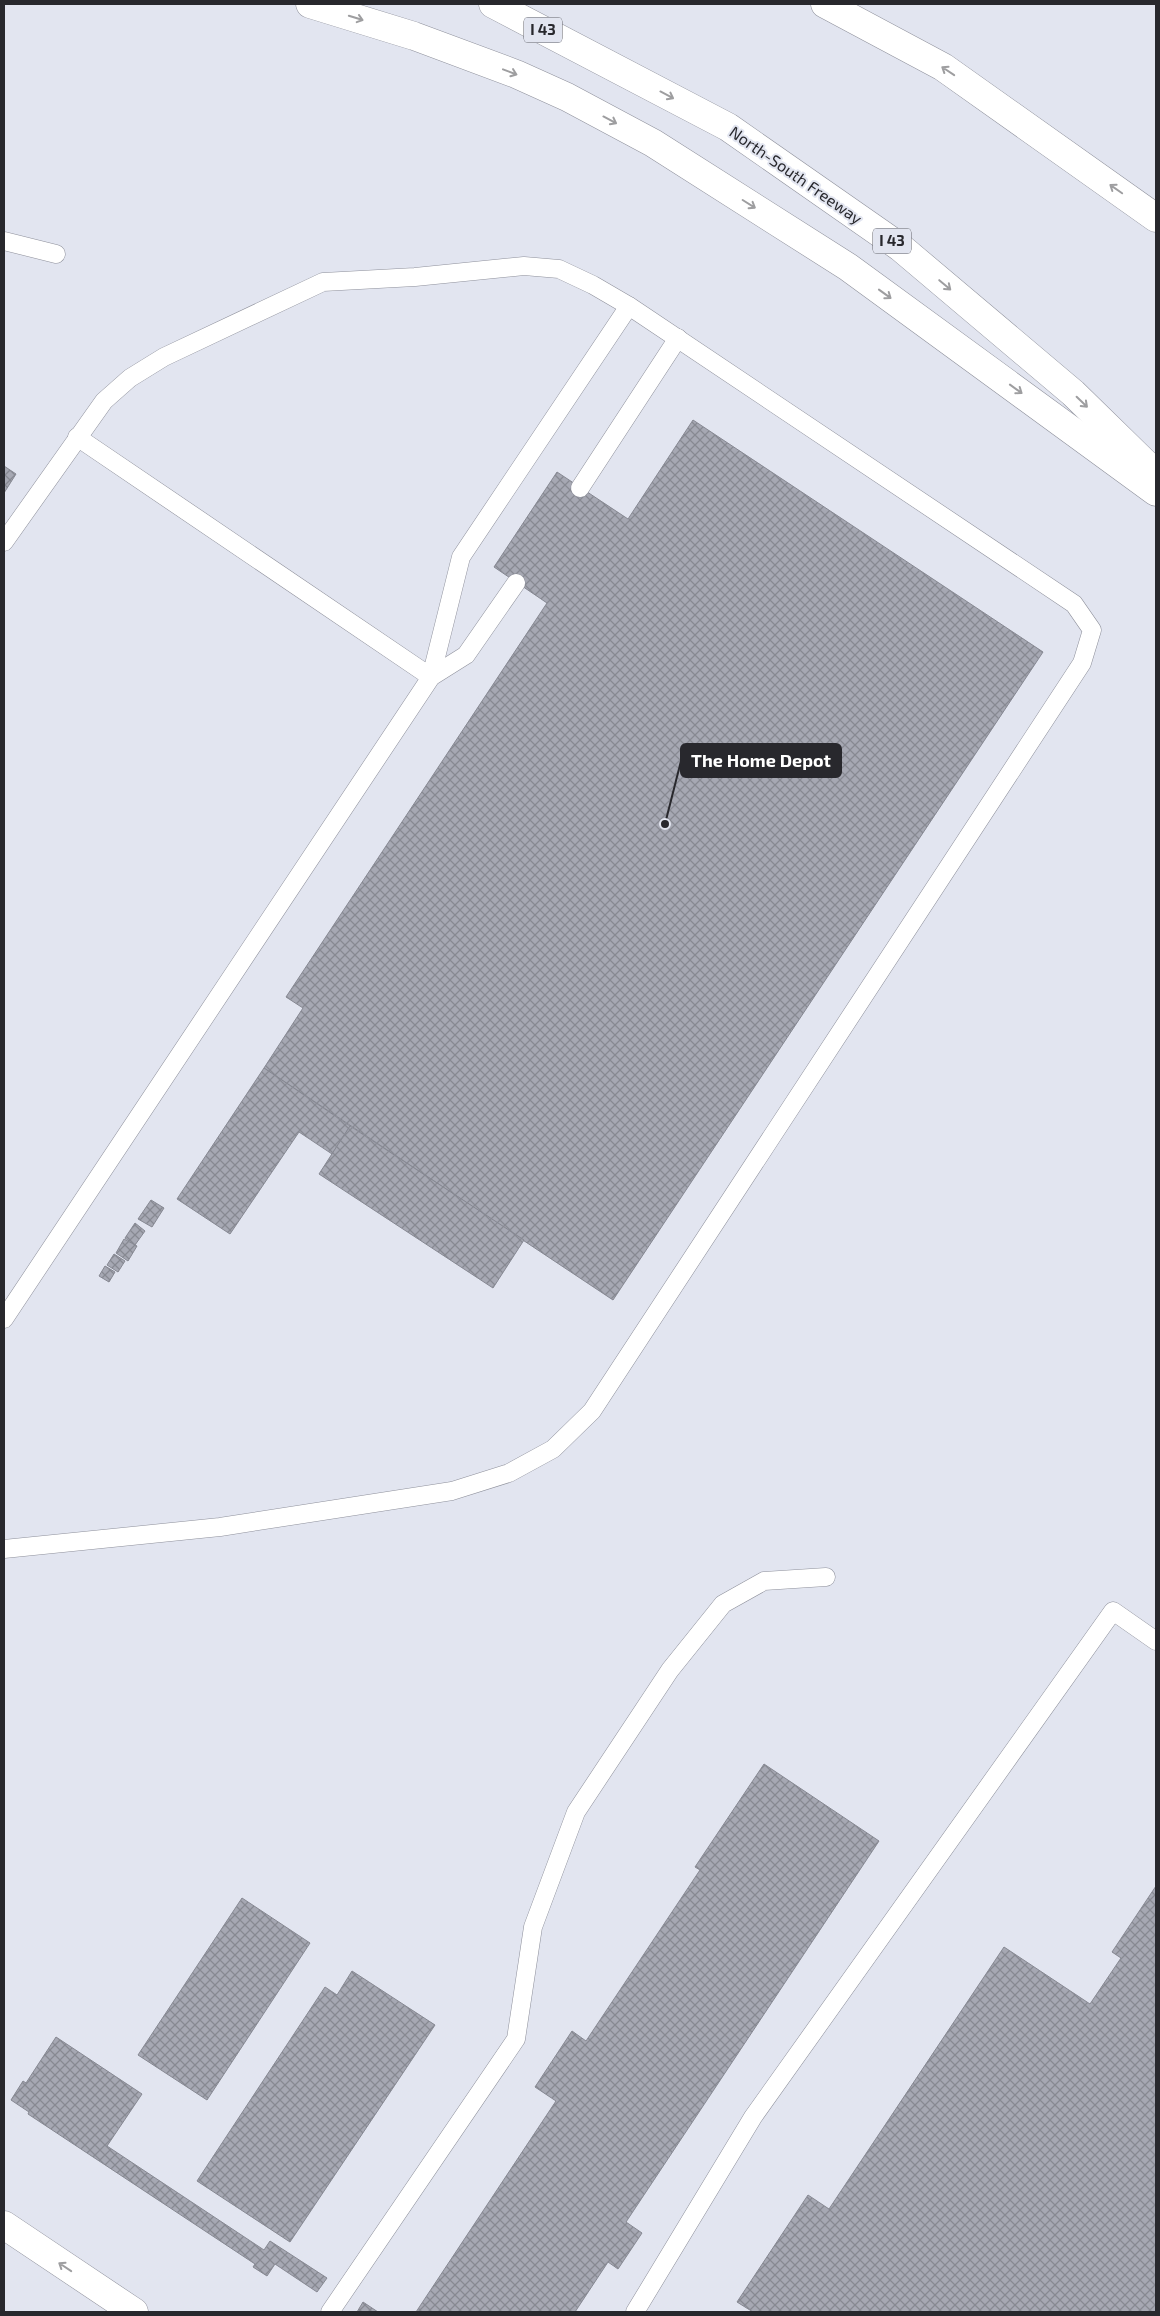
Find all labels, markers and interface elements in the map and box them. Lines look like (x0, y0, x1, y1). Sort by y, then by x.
one-way arrow (348, 14, 364, 24)
road number: I 43 (524, 18, 562, 42)
one-way arrow (941, 65, 955, 76)
one-way arrow (502, 68, 517, 77)
one-way arrow (660, 90, 675, 100)
one-way arrow (603, 115, 618, 125)
street label: North-South Freeway (726, 122, 867, 228)
one-way arrow (1110, 184, 1124, 195)
one-way arrow (742, 199, 756, 209)
road number: I 43 (873, 228, 911, 254)
one-way arrow (939, 279, 952, 291)
one-way arrow (878, 289, 892, 299)
one-way arrow (1009, 384, 1022, 395)
one-way arrow (1076, 396, 1089, 408)
callout: The Home Depot (681, 744, 841, 777)
text: The Home Depot (691, 749, 832, 771)
one-way arrow (59, 2261, 73, 2271)

